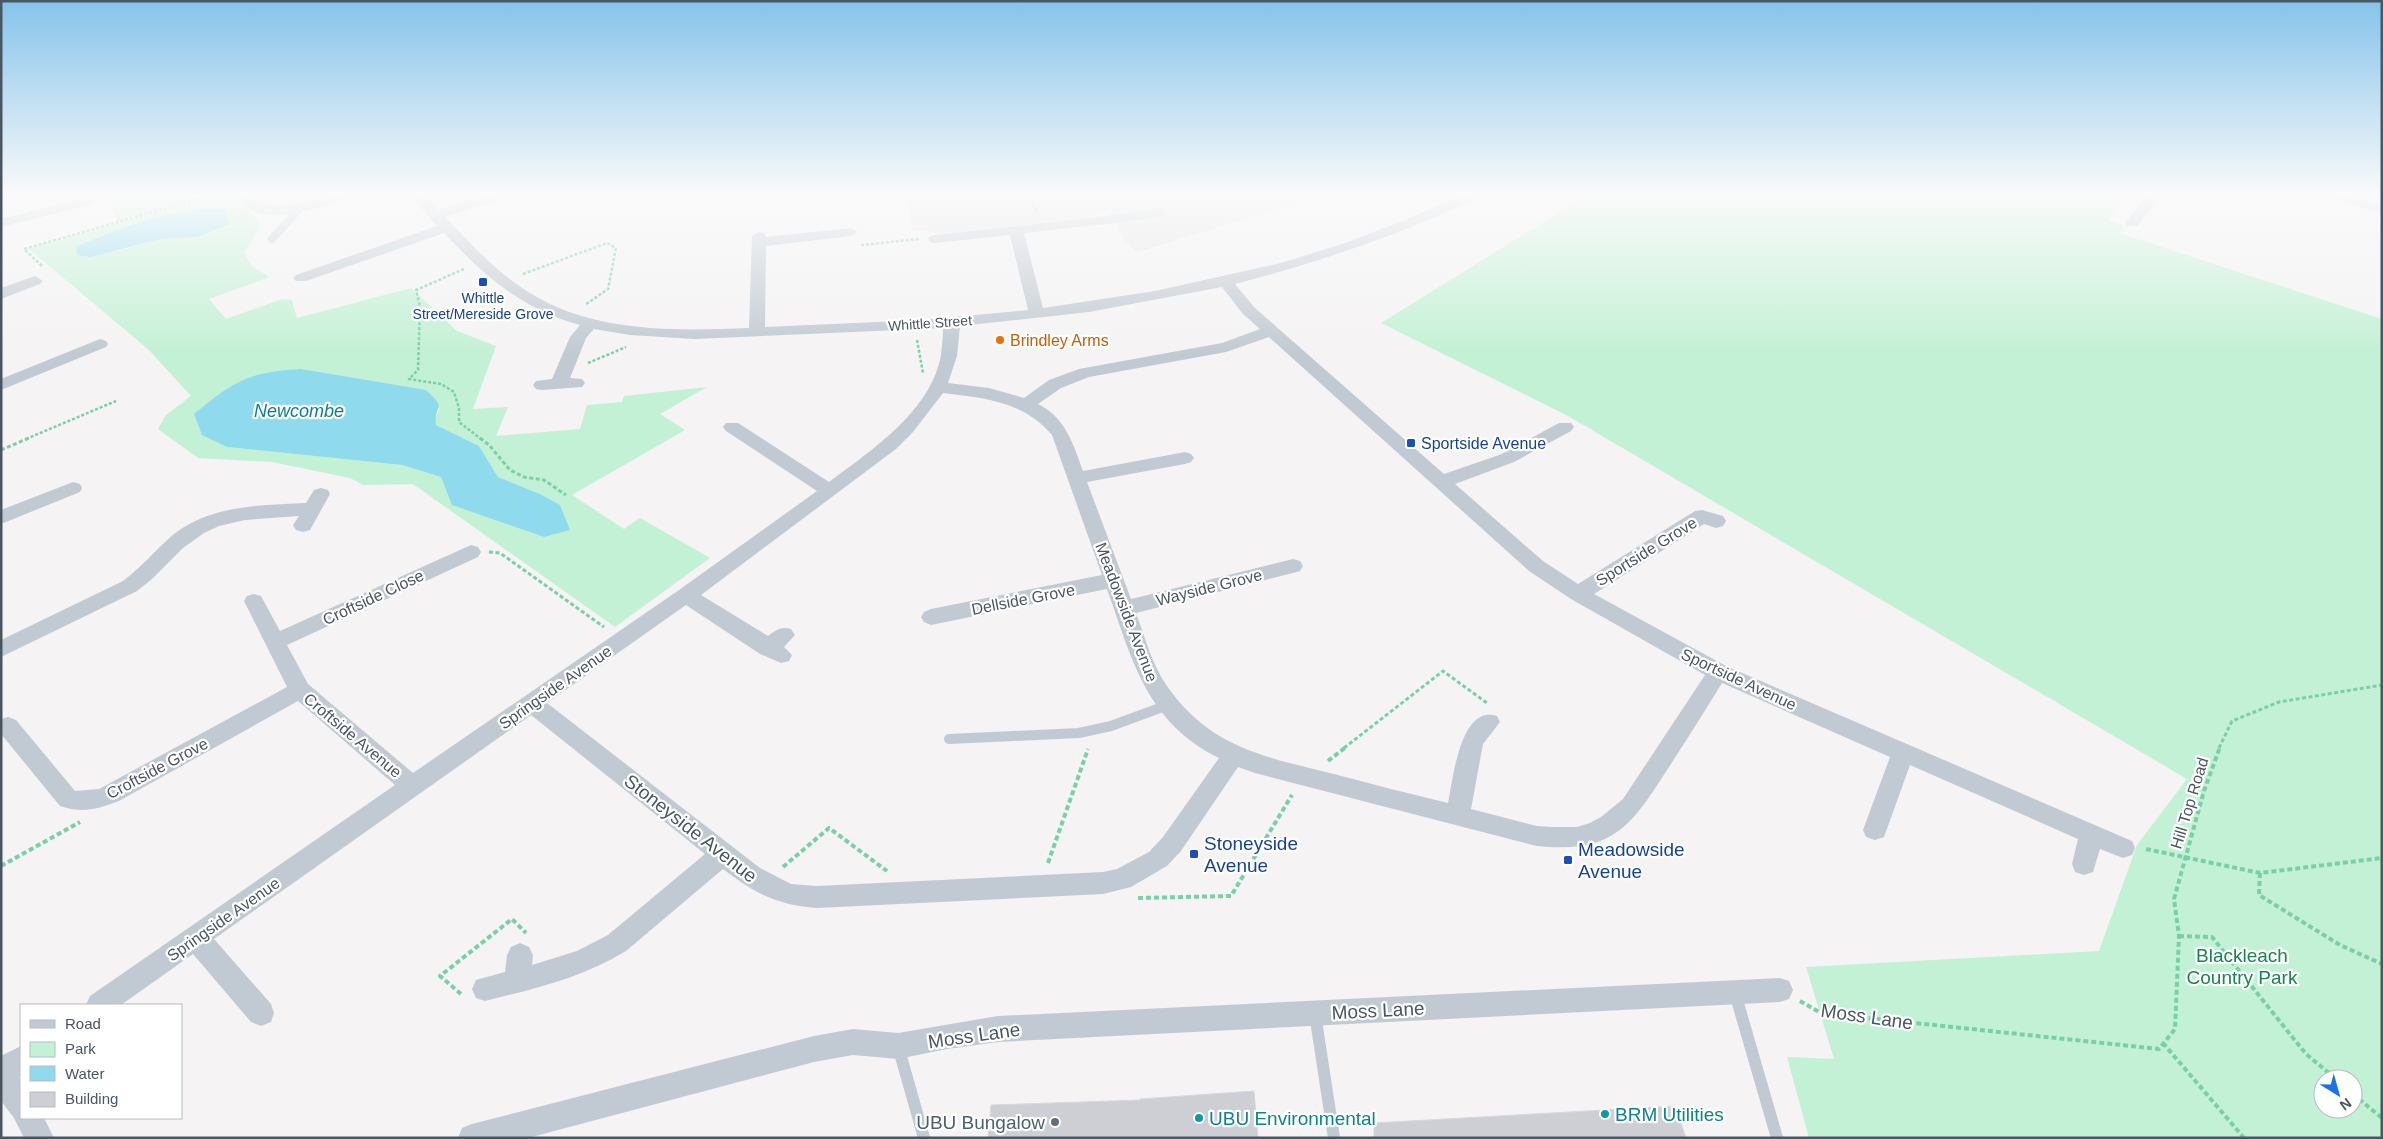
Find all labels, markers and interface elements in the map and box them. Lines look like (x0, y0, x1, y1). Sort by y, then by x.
marker: Whittle Street/Mereside Grove (477, 276, 489, 288)
place label: Whittle Street/Mereside Grove (413, 290, 554, 322)
street label: Whittle Street (888, 312, 973, 334)
place label: Brindley Arms (1010, 332, 1109, 349)
marker: Brindley Arms (994, 334, 1006, 346)
water label: Newcombe (254, 401, 344, 421)
place label: Sportside Avenue (1421, 435, 1546, 452)
marker: Sportside Avenue (1405, 437, 1417, 449)
street label: Sportside Grove (1593, 514, 1700, 589)
street label: Meadowside Avenue (1092, 540, 1161, 684)
street label: Wayside Grove (1154, 566, 1264, 609)
street label: Croftside Close (320, 567, 426, 628)
street label: Dellside Grove (970, 581, 1076, 618)
street label: Springside Avenue (496, 642, 615, 733)
street label: Sportside Avenue (1678, 645, 1799, 714)
street label: Croftside Avenue (301, 690, 405, 781)
street label: Croftside Grove (104, 735, 211, 802)
street label: Hill Top Road (2167, 755, 2211, 851)
street label: Stoneyside Avenue (620, 770, 761, 887)
place label: Stoneyside Avenue (1204, 833, 1298, 876)
place label: Meadowside Avenue (1578, 839, 1685, 882)
marker: Stoneyside Avenue (1188, 848, 1200, 860)
marker: Meadowside Avenue (1562, 854, 1574, 866)
street label: Springside Avenue (164, 874, 283, 965)
park label: Blackleach Country Park (2187, 945, 2298, 988)
street label: Moss Lane (1331, 998, 1425, 1023)
street label: Moss Lane (1819, 1000, 1914, 1033)
legend (20, 1004, 182, 1119)
text: Road (65, 1015, 101, 1032)
street label: Moss Lane (927, 1019, 1022, 1052)
text: Park (65, 1040, 96, 1057)
text: Water (65, 1065, 104, 1082)
north arrow (2313, 1069, 2363, 1119)
text: Building (65, 1090, 118, 1107)
text: N (2337, 1095, 2355, 1114)
place label: BRM Utilities (1615, 1104, 1724, 1125)
place label: UBU Environmental (1209, 1108, 1376, 1129)
marker: BRM Utilities (1599, 1108, 1611, 1120)
place label: UBU Bungalow (916, 1112, 1045, 1133)
marker: UBU Environmental (1193, 1112, 1205, 1124)
marker: UBU Bungalow (1049, 1116, 1061, 1128)

